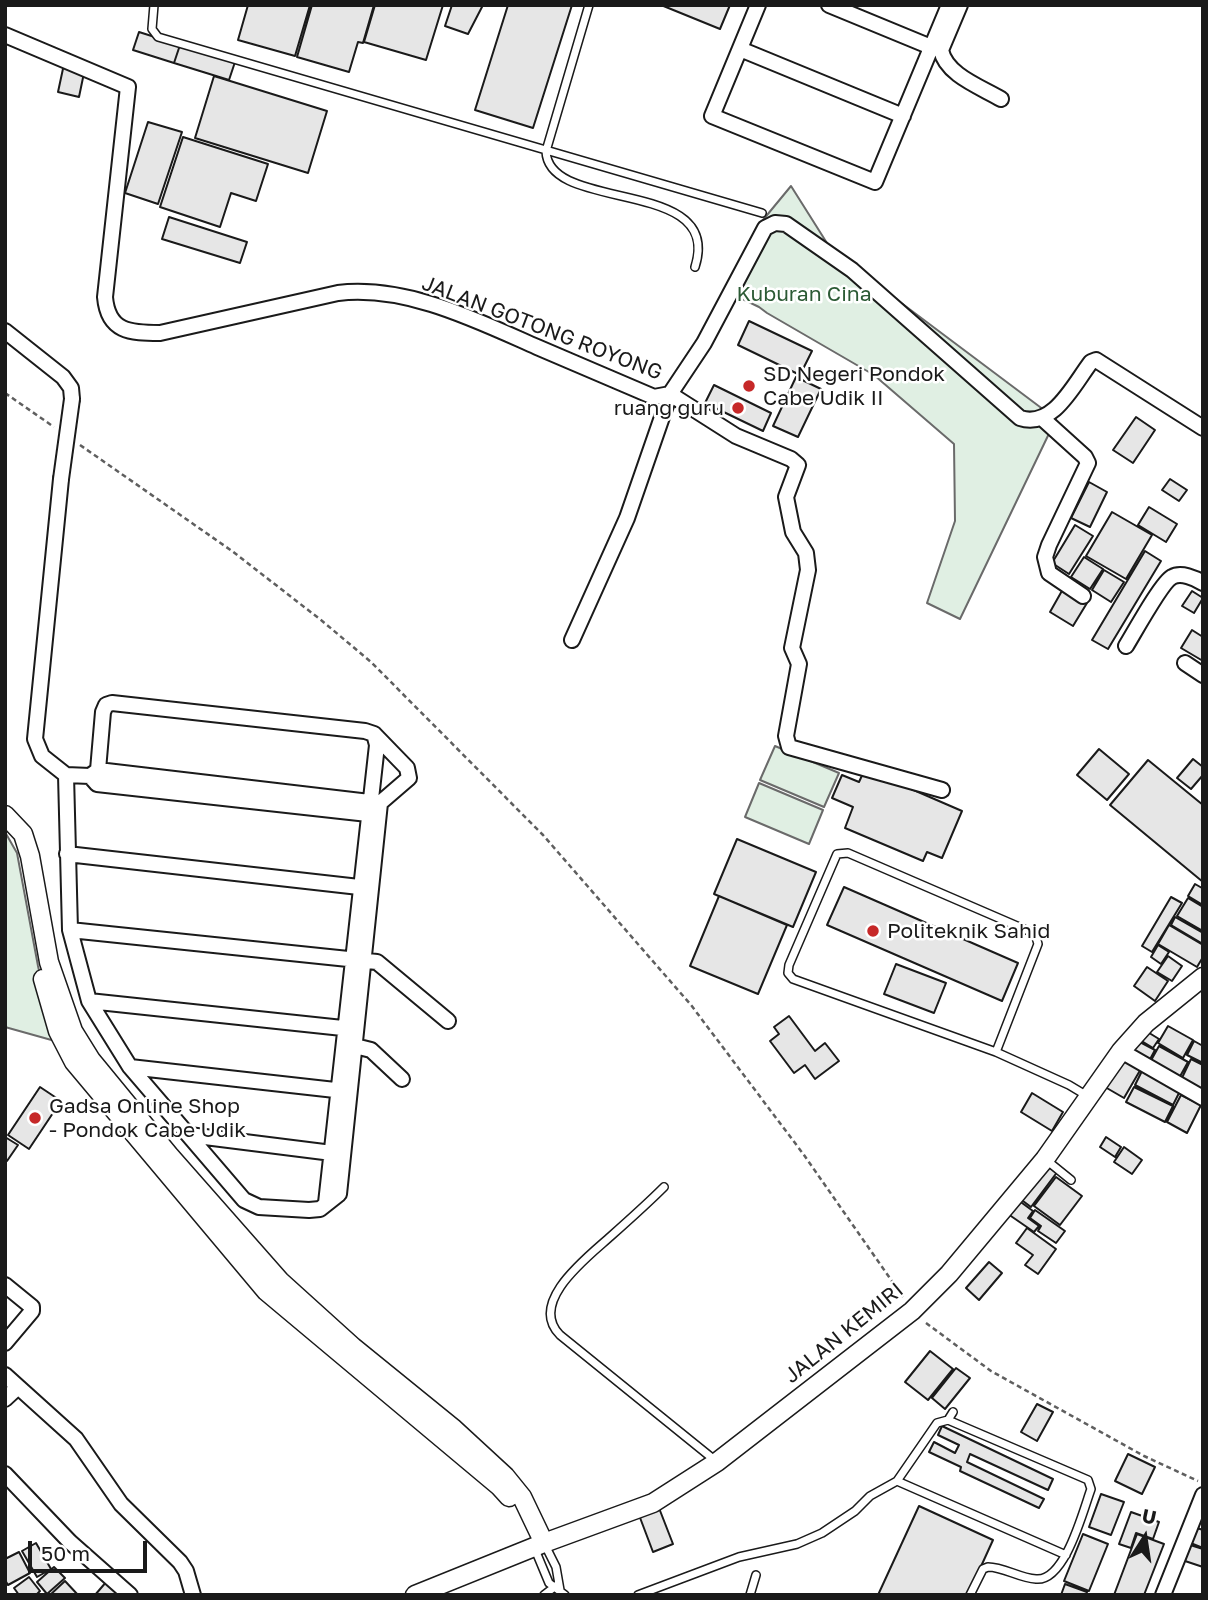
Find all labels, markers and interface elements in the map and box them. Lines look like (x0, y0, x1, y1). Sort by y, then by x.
street label: JALAN GOTONG ROYONG (418, 270, 666, 386)
park label: Kuburan Cina (736, 281, 872, 307)
place label: SD Negeri Pondok Cabe Udik II (763, 361, 945, 411)
marker: SD Negeri Pondok Cabe Udik II (741, 378, 757, 394)
place label: ruang guru (614, 395, 724, 421)
marker: ruang guru (730, 400, 746, 416)
place label: Politeknik Sahid (887, 918, 1050, 944)
marker: Politeknik Sahid (865, 923, 881, 939)
place label: Gadsa Online Shop - Pondok Cabe Udik (49, 1093, 246, 1143)
marker: Gadsa Online Shop - Pondok Cabe Udik (27, 1110, 43, 1126)
street label: JALAN KEMIRI (779, 1277, 909, 1389)
north arrow (1110, 1502, 1180, 1572)
text: U (1140, 1503, 1159, 1529)
scale bar (32, 1526, 150, 1570)
text: 50 m (41, 1540, 90, 1566)

